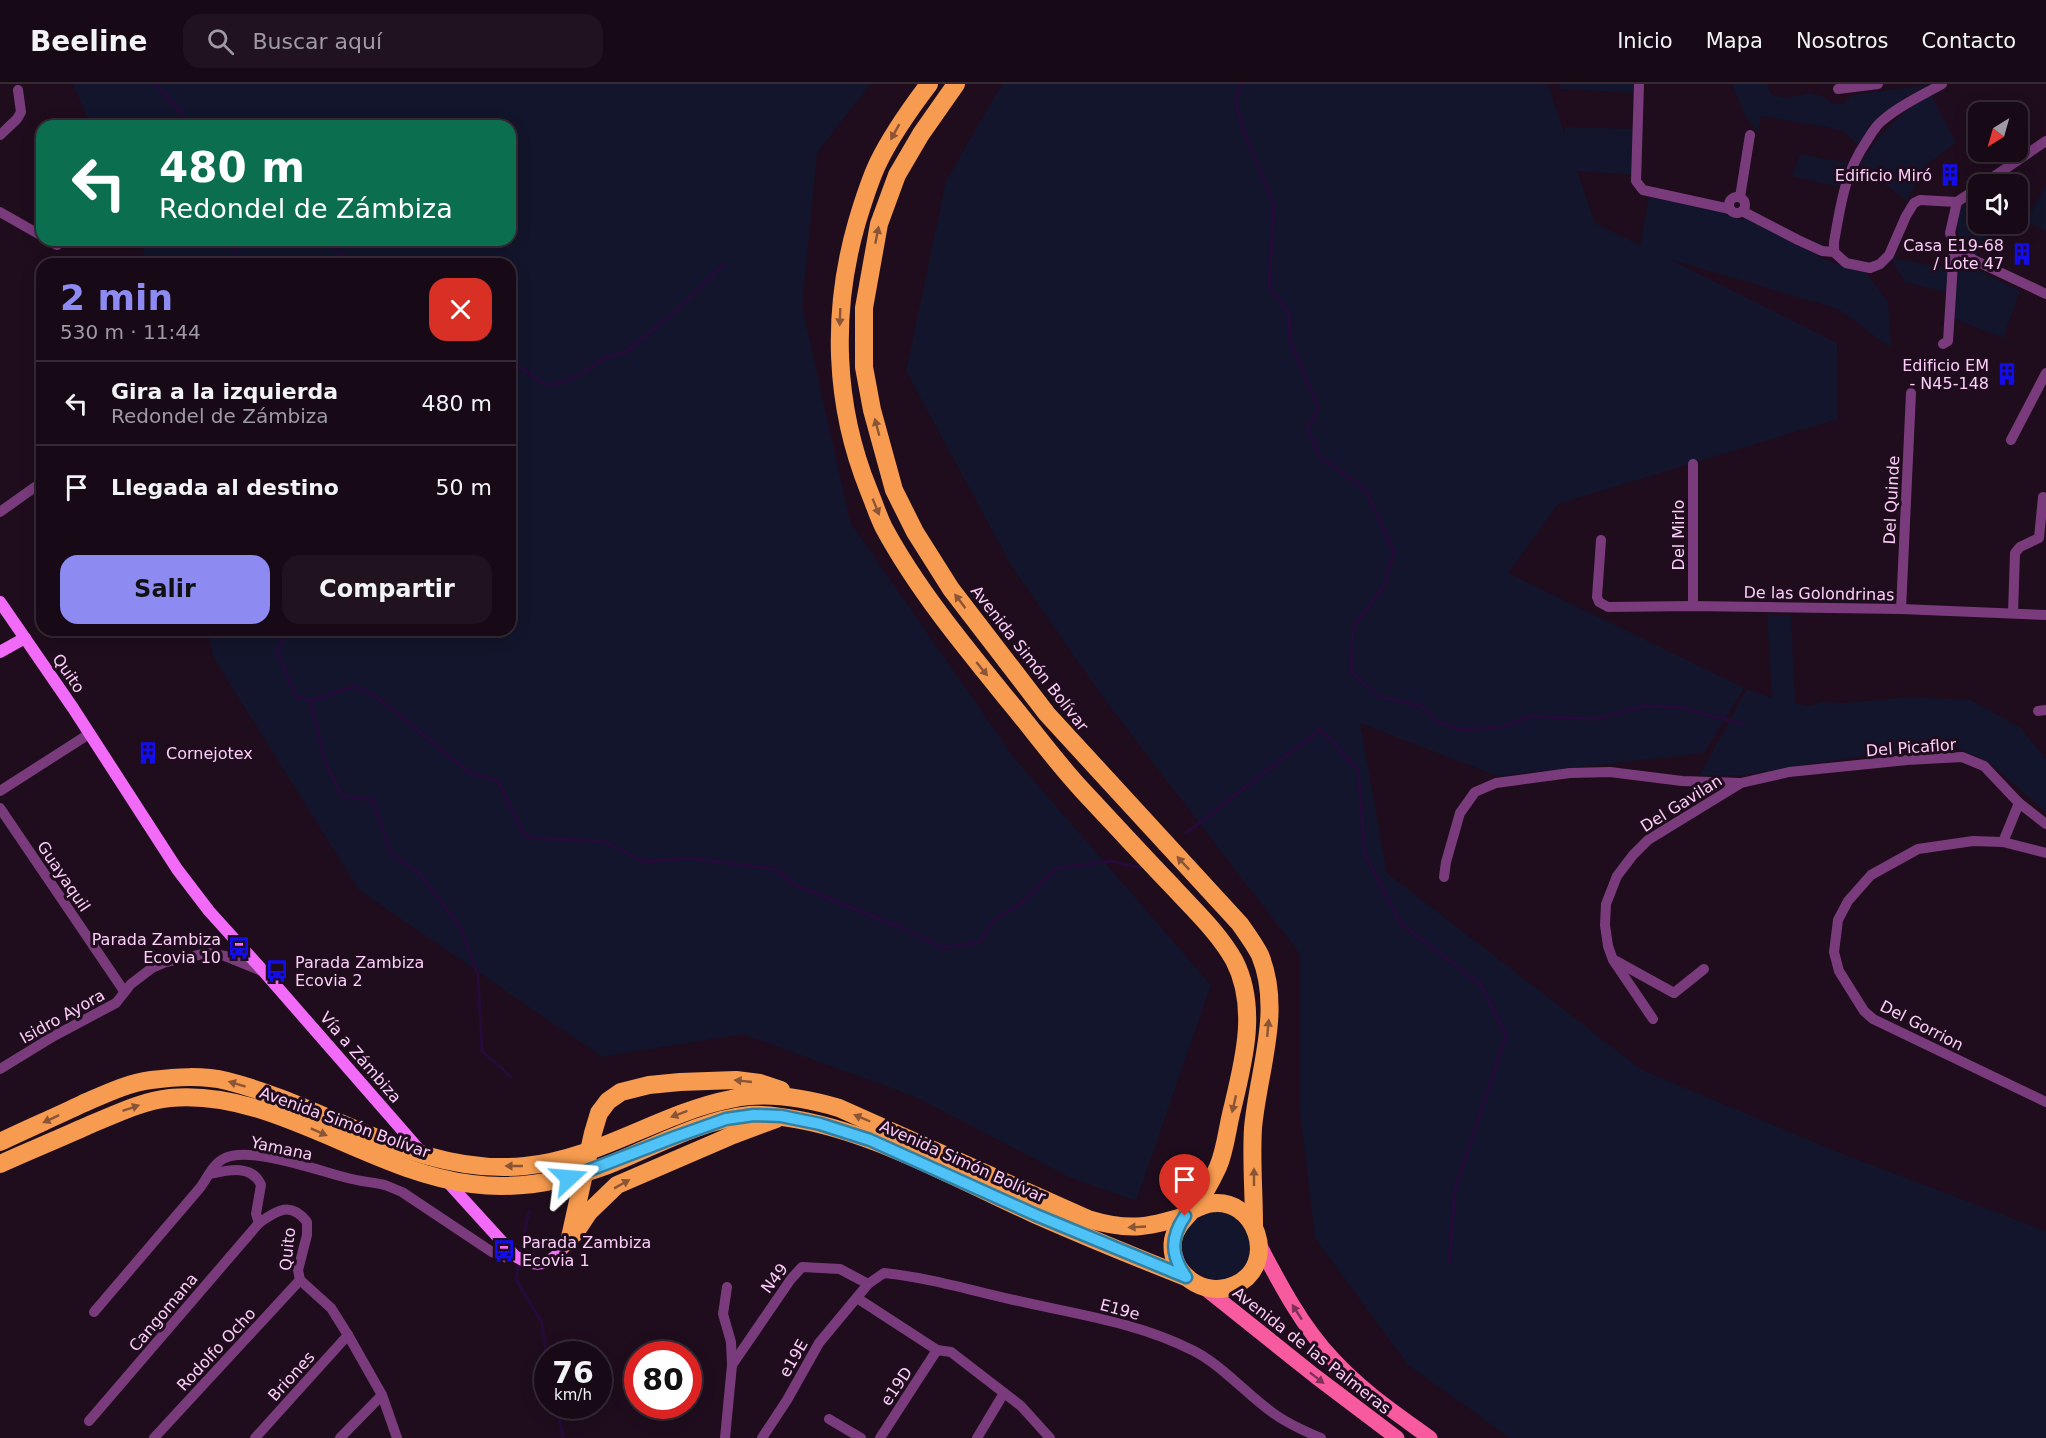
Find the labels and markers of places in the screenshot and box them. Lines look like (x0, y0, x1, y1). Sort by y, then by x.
building icon: Edificio Miró (1937, 162, 1963, 188)
place label: Edificio Miró (1835, 166, 1932, 185)
place label: Casa E19-68 / Lote 47 (1903, 236, 2004, 273)
building icon: Casa E19-68 / Lote 47 (2009, 241, 2035, 267)
place label: Edificio EM - N45-148 (1902, 356, 1989, 393)
building icon: Edificio EM - N45-148 (1994, 361, 2020, 387)
building icon: Cornejotex (135, 740, 161, 766)
place label: Cornejotex (166, 744, 253, 763)
place label: Parada Zambiza Ecovia 10 (92, 930, 221, 967)
bus stop icon: Parada Zambiza Ecovia 10 (226, 935, 252, 961)
place label: Parada Zambiza Ecovia 2 (295, 953, 424, 990)
bus stop icon: Parada Zambiza Ecovia 2 (264, 958, 290, 984)
pin (1159, 1154, 1210, 1216)
place label: Parada Zambiza Ecovia 1 (522, 1233, 651, 1270)
bus stop icon: Parada Zambiza Ecovia 1 (491, 1238, 517, 1264)

